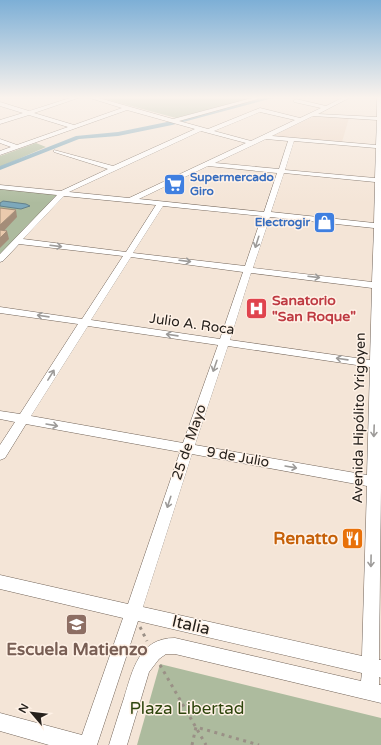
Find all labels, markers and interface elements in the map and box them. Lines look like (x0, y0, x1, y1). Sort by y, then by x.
place label: Supermercado Giro (190, 170, 274, 198)
supermarket icon: Supermercado Giro (161, 171, 187, 197)
shop icon: Electrogir (312, 209, 338, 235)
place label: Electrogir (255, 215, 310, 230)
one-way arrow (253, 236, 260, 249)
one-way arrow (49, 242, 62, 249)
one-way arrow (178, 257, 191, 265)
one-way arrow (307, 273, 320, 281)
place label: Sanatorio "San Roque" (272, 292, 356, 325)
hospital icon: Sanatorio "San Roque" (244, 295, 270, 321)
street label: Julio A. Roca (148, 310, 236, 338)
one-way arrow (37, 312, 50, 320)
one-way arrow (166, 331, 179, 339)
street label: Avenida Hipólito Yrigoyen (349, 332, 369, 504)
one-way arrow (336, 355, 349, 363)
one-way arrow (211, 359, 218, 372)
one-way arrow (47, 370, 55, 381)
street label: 25 de Mayo (168, 402, 210, 482)
one-way arrow (45, 421, 58, 429)
one-way arrow (370, 424, 377, 437)
street label: 9 de Julio (205, 443, 271, 471)
one-way arrow (284, 463, 297, 471)
one-way arrow (165, 495, 172, 508)
restaurant icon: Renatto (340, 525, 366, 551)
place label: Renatto (273, 528, 338, 549)
one-way arrow (367, 554, 375, 567)
street label: Italia (170, 610, 212, 640)
school or university icon: Escuela Matienzo (64, 612, 90, 638)
place label: Escuela Matienzo (6, 639, 148, 660)
north arrow (12, 693, 52, 733)
park label: Plaza Libertad (129, 698, 245, 719)
text: N (16, 702, 31, 715)

